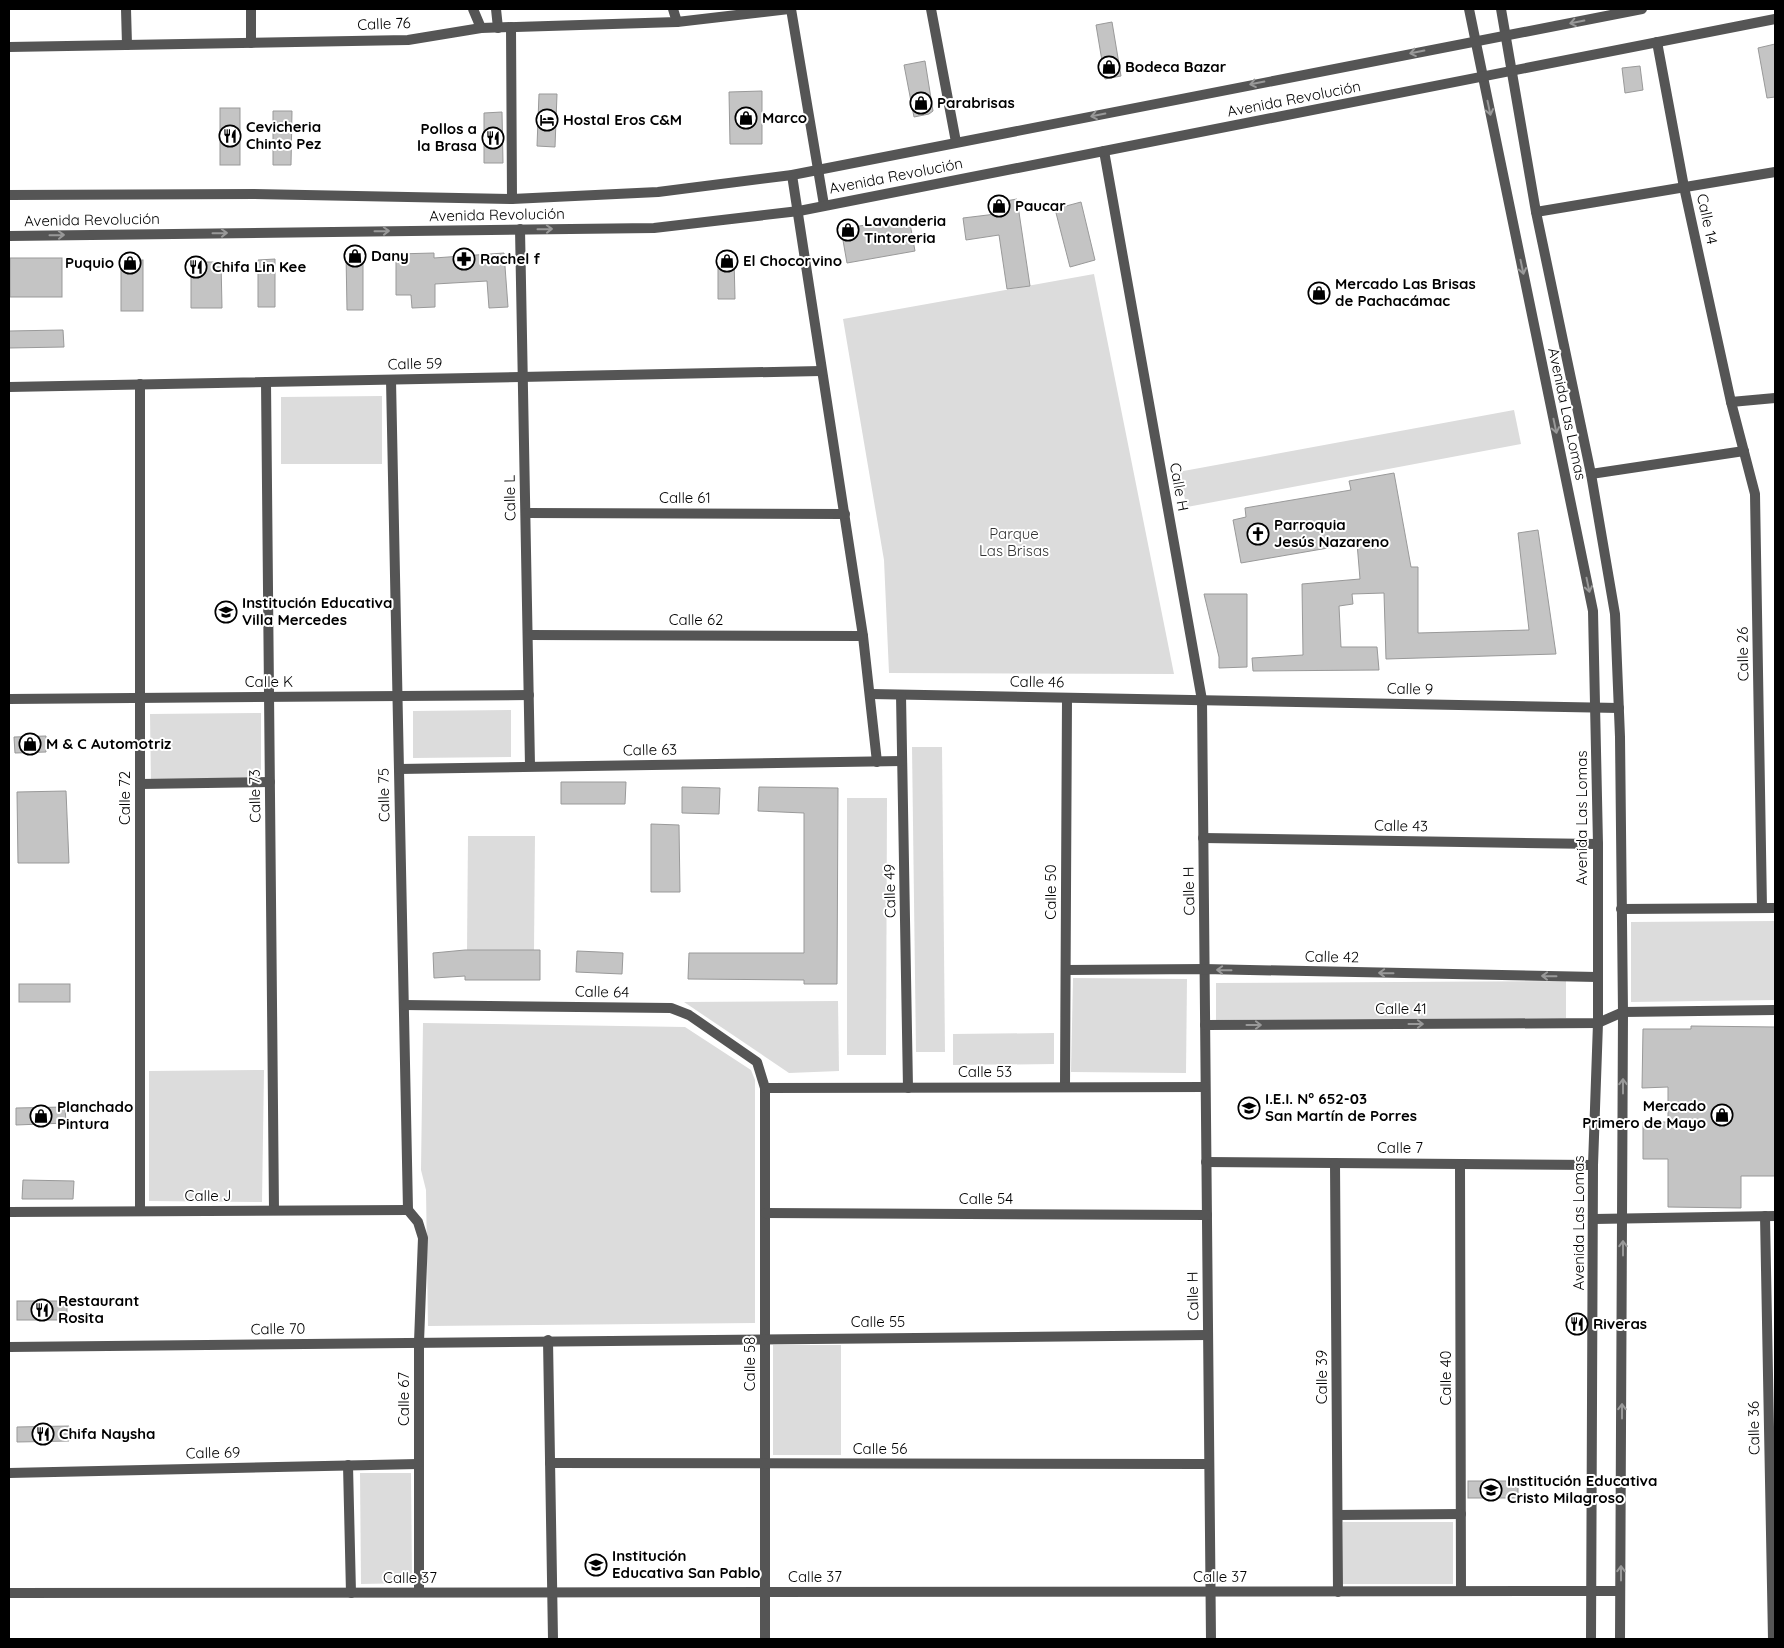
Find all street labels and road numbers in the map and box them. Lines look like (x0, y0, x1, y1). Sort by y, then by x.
street label: Calle 76 (357, 13, 411, 34)
street label: Avenida Revolución (1225, 76, 1362, 121)
street label: Avenida Revolución (827, 153, 964, 198)
street label: Calle 14 (1693, 192, 1722, 246)
street label: Avenida Revolución (429, 204, 565, 225)
street label: Avenida Revolución (24, 209, 160, 230)
street label: Avenida Las Lomas (1544, 346, 1591, 482)
street label: Calle 59 (387, 354, 443, 373)
street label: Calle H (1166, 461, 1193, 513)
street label: Calle L (500, 475, 519, 521)
street label: Calle 61 (659, 488, 711, 507)
street label: Calle 62 (669, 610, 723, 629)
street label: Calle 26 (1733, 627, 1752, 681)
street label: Calle K (245, 672, 293, 691)
street label: Calle 46 (1010, 672, 1064, 691)
street label: Calle 9 (1387, 679, 1433, 698)
street label: Calle 63 (623, 740, 677, 759)
street label: Avenida Las Lomas (1572, 751, 1591, 885)
street label: Calle 75 (374, 768, 393, 822)
street label: Calle 73 (245, 769, 264, 823)
street label: Calle 72 (115, 771, 134, 825)
street label: Calle 43 (1374, 816, 1428, 835)
street label: Calle 49 (880, 864, 899, 918)
street label: Calle 50 (1041, 864, 1060, 920)
street label: Calle H (1179, 866, 1198, 916)
street label: Calle 42 (1305, 947, 1359, 966)
street label: Calle 64 (575, 982, 629, 1001)
street label: Calle 41 (1375, 999, 1427, 1018)
street label: Calle 53 (958, 1062, 1012, 1081)
street label: Calle 7 (1377, 1138, 1423, 1157)
street label: Avenida Las Lomas (1569, 1156, 1588, 1290)
street label: Calle J (185, 1186, 231, 1205)
street label: Calle 54 (959, 1189, 1013, 1208)
street label: Calle H (1183, 1271, 1202, 1321)
street label: Calle 55 (851, 1312, 905, 1331)
street label: Calle 70 (250, 1319, 306, 1338)
street label: Calle 58 (740, 1337, 759, 1391)
street label: Calle 39 (1312, 1350, 1331, 1404)
street label: Calle 40 (1436, 1350, 1455, 1406)
street label: Calle 67 (394, 1372, 413, 1426)
street label: Calle 36 (1744, 1401, 1763, 1455)
street label: Calle 56 (853, 1439, 907, 1458)
street label: Calle 69 (186, 1443, 240, 1462)
street label: Calle 37 (788, 1567, 842, 1586)
street label: Calle 37 (1193, 1567, 1247, 1586)
street label: Calle 37 (383, 1568, 437, 1587)

